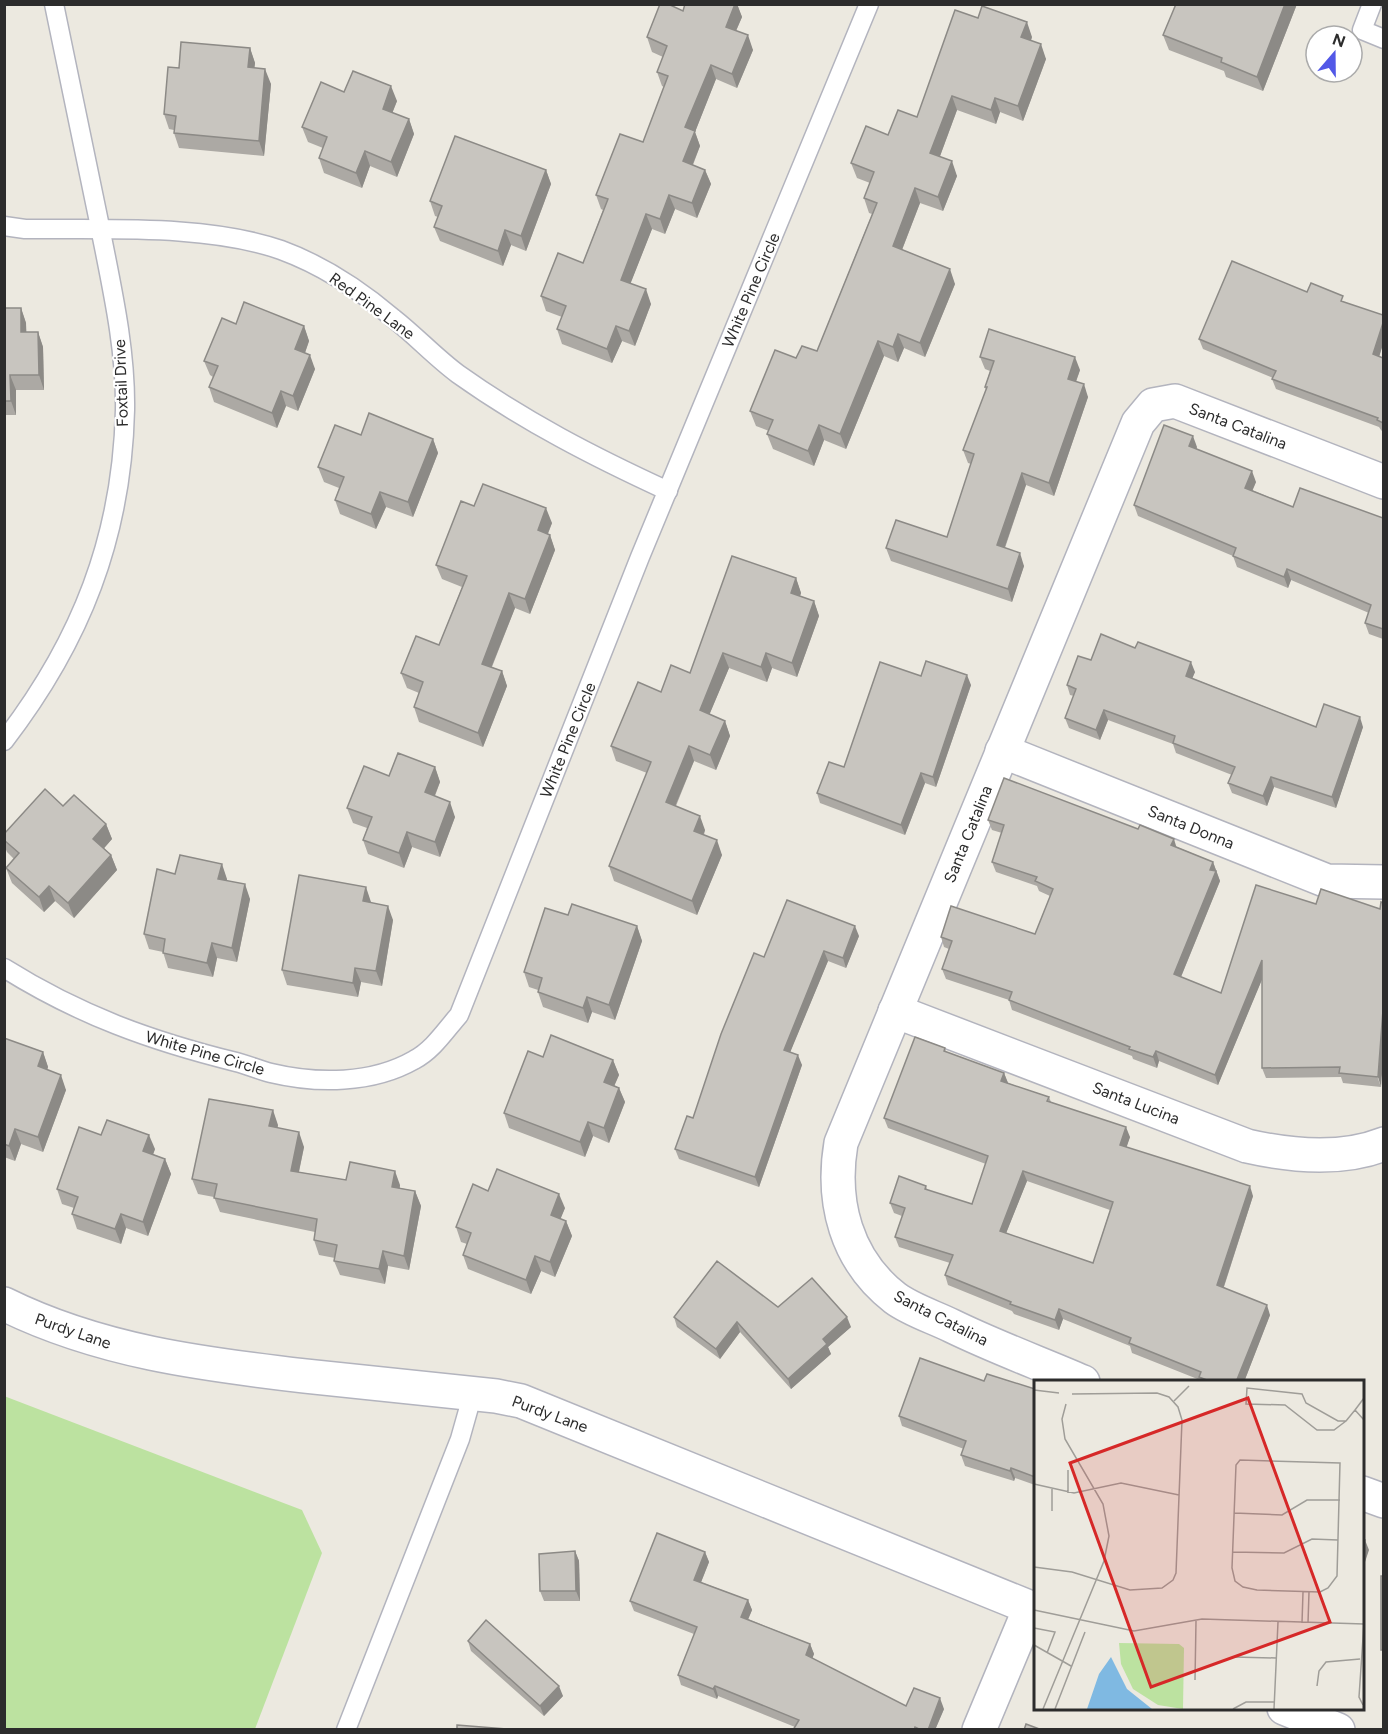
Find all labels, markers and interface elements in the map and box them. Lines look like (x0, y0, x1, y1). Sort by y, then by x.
north arrow (1304, 24, 1364, 84)
text: N (1330, 29, 1348, 51)
street label: White Pine Circle (718, 230, 784, 350)
street label: Red Pine Lane (326, 269, 419, 343)
street label: Foxtail Drive (110, 339, 132, 427)
street label: Santa Catalina (1186, 399, 1290, 453)
street label: White Pine Circle (536, 679, 600, 801)
street label: Santa Catalina (940, 783, 996, 885)
street label: Santa Donna (1145, 801, 1237, 853)
street label: White Pine Circle (143, 1027, 267, 1079)
street label: Santa Lucina (1090, 1078, 1182, 1128)
street label: Santa Catalina (891, 1286, 991, 1350)
street label: Purdy Lane (32, 1309, 114, 1353)
inset map (1034, 1380, 1364, 1710)
street label: Purdy Lane (509, 1391, 591, 1437)

